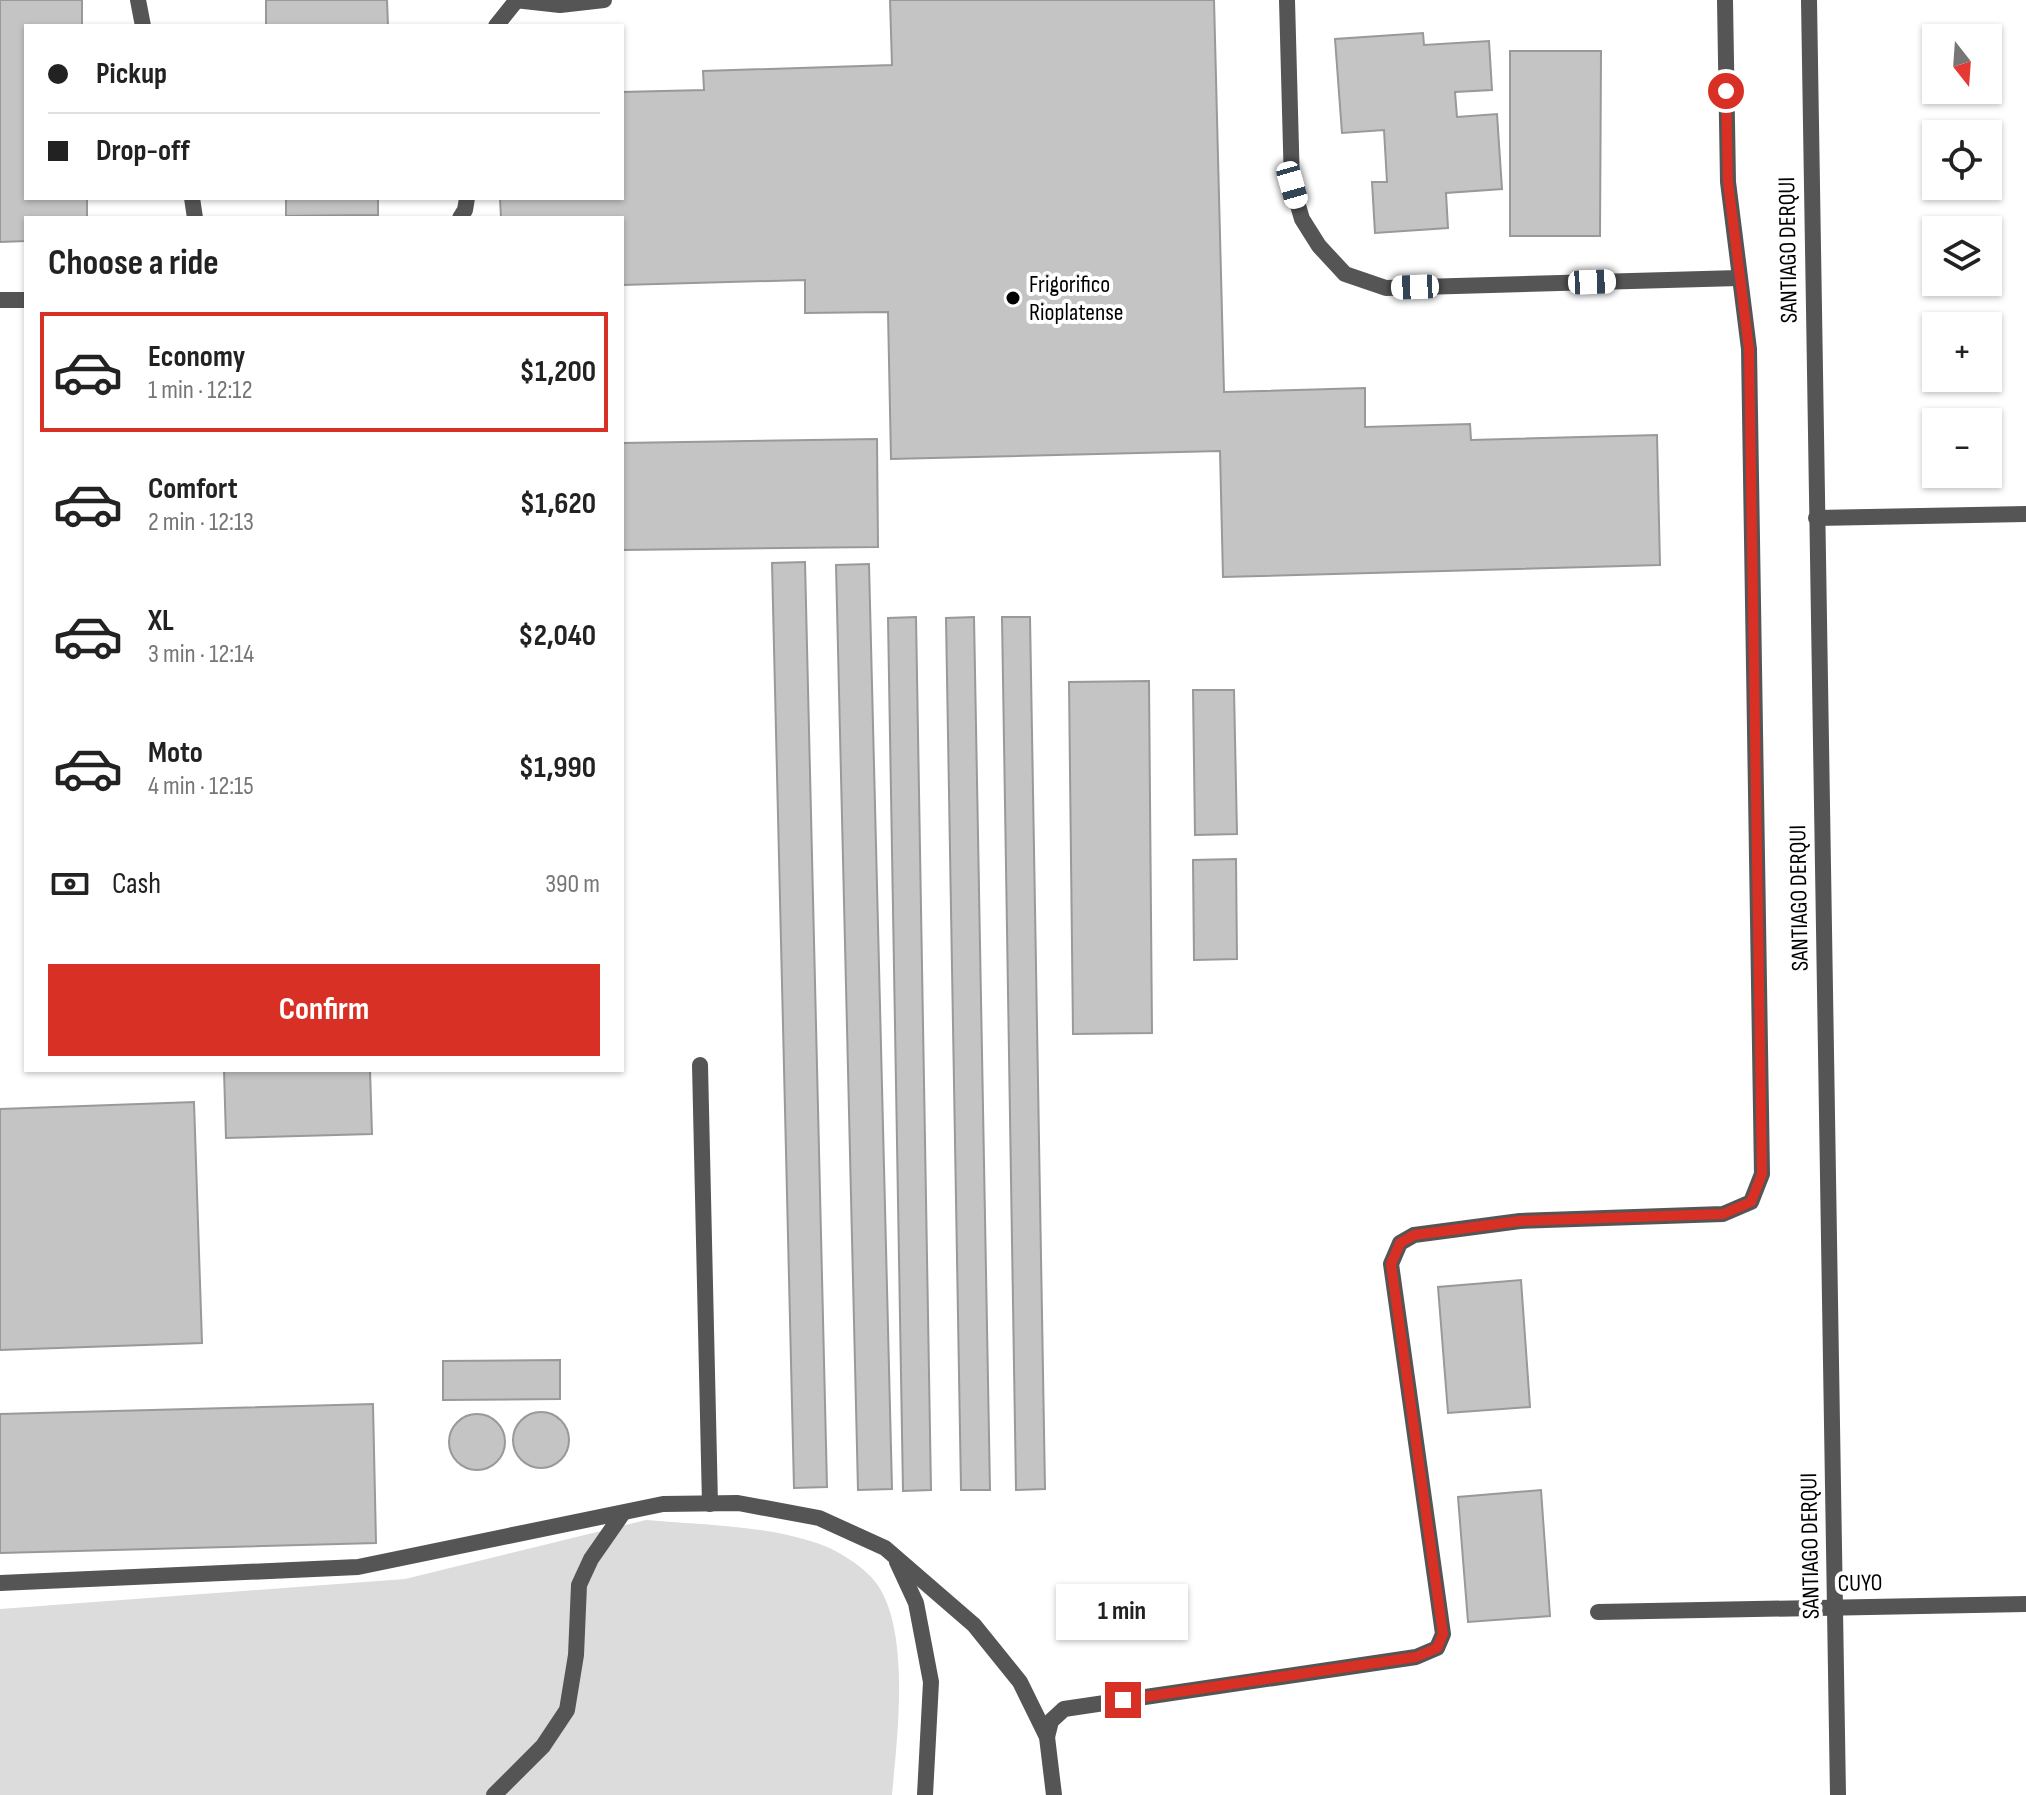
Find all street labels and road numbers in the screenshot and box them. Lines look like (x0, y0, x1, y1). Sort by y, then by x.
street label: SANTIAGO DERQUI (1772, 177, 1804, 323)
street label: SANTIAGO DERQUI (1783, 825, 1815, 971)
street label: SANTIAGO DERQUI (1794, 1473, 1826, 1619)
street label: CUYO (1837, 1568, 1883, 1598)

